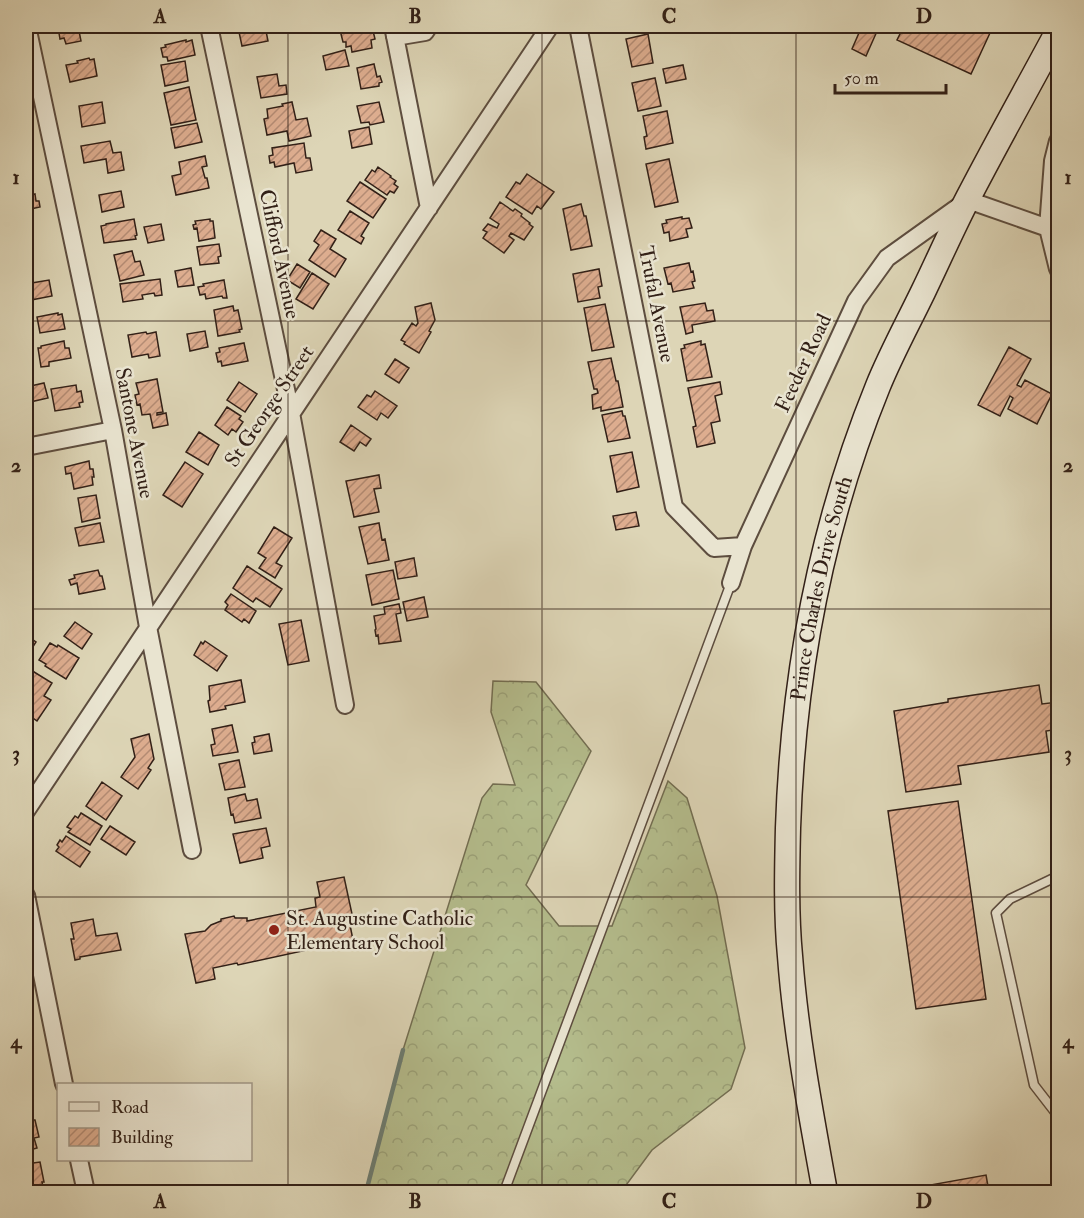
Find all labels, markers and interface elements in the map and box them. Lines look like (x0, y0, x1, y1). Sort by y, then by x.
text: A (153, 4, 167, 29)
text: B (408, 4, 422, 29)
text: C (662, 4, 676, 29)
text: D (916, 4, 932, 29)
scale bar (835, 57, 946, 95)
text: 50 m (844, 67, 879, 90)
text: 1 (12, 165, 20, 190)
text: 1 (1064, 165, 1072, 190)
street label: Clifford Avenue (253, 187, 306, 322)
street label: Trufal Avenue (632, 244, 681, 365)
street label: Feeder Road (769, 309, 838, 417)
street label: St George Street (219, 340, 320, 472)
street label: Santone Avenue (109, 365, 160, 501)
text: 2 (11, 453, 21, 478)
text: 2 (1063, 453, 1073, 478)
street label: Prince Charles Drive South (785, 473, 859, 703)
text: 3 (12, 741, 20, 766)
text: 3 (1064, 741, 1072, 766)
place label: St. Augustine Catholic Elementary School (286, 905, 474, 956)
marker: St. Augustine Catholic Elementary School (267, 923, 281, 937)
text: 4 (10, 1029, 23, 1054)
text: 4 (1062, 1029, 1075, 1054)
legend (57, 1083, 252, 1161)
text: Road (111, 1096, 149, 1119)
text: Building (111, 1126, 174, 1149)
text: A (153, 1189, 167, 1214)
text: B (408, 1189, 422, 1214)
text: C (662, 1189, 676, 1214)
text: D (916, 1189, 932, 1214)

